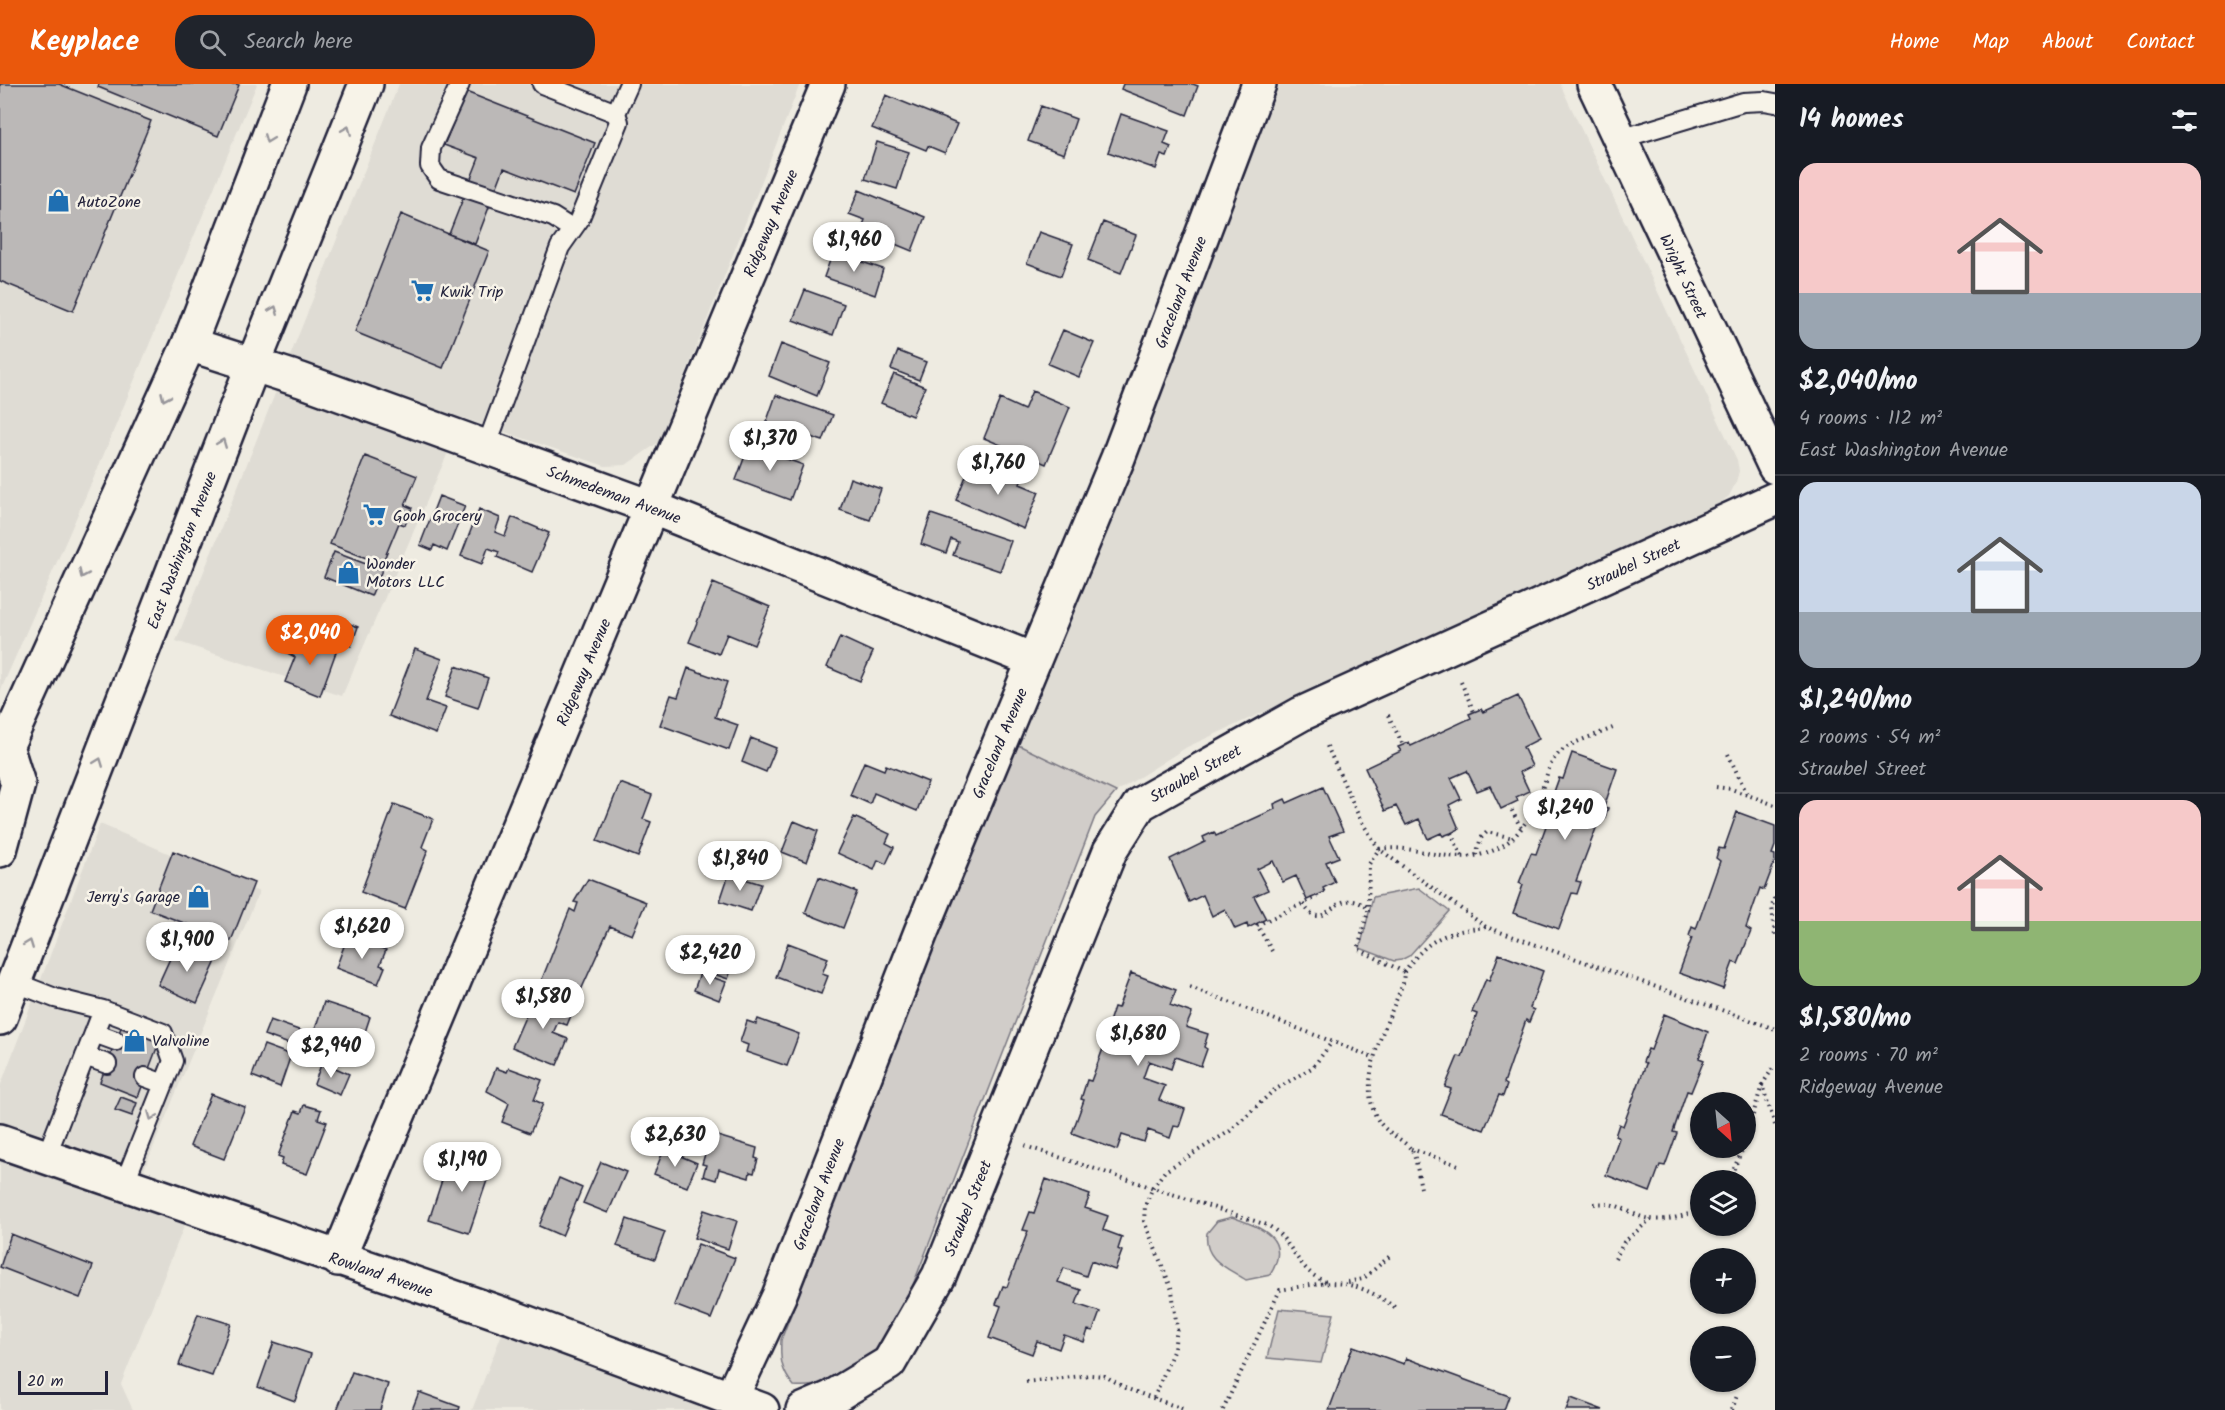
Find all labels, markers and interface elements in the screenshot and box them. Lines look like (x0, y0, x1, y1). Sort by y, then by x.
search box (175, 15, 595, 69)
text: Keyplace (30, 20, 139, 65)
text: Search here (244, 25, 353, 60)
icon: search (196, 26, 229, 59)
text: Home (1890, 26, 1939, 59)
text: Map (1972, 26, 2009, 59)
text: About (2042, 26, 2093, 59)
text: Contact (2126, 26, 2195, 59)
text: 14 homes (1799, 99, 1904, 141)
icon: filters (2168, 104, 2201, 137)
one-way arrow (340, 125, 352, 136)
one-way arrow (262, 133, 275, 143)
street label: Ridgeway Avenue (737, 166, 805, 282)
shop icon: AutoZone (46, 188, 72, 214)
place label: AutoZone (77, 190, 141, 215)
icon: home (1946, 202, 2054, 310)
pin: $1,960 (805, 222, 903, 273)
text: $1,960 (827, 225, 881, 257)
street label: Wright Street (1652, 230, 1714, 324)
street label: Graceland Avenue (1149, 233, 1214, 352)
supermarket icon: Kwik Trip (409, 278, 435, 304)
place label: Kwik Trip (440, 280, 504, 305)
one-way arrow (267, 305, 279, 316)
text: $2,040/mo (1799, 361, 1918, 403)
one-way arrow (160, 391, 172, 402)
text: 4 rooms · 112 m² (1799, 403, 1942, 435)
pin: $1,370 (721, 421, 819, 472)
text: $1,370 (743, 424, 797, 456)
text: East Washington Avenue (1799, 435, 2008, 467)
one-way arrow (215, 439, 228, 449)
pin: $1,760 (949, 445, 1047, 496)
text: $1,760 (971, 448, 1025, 480)
street label: Schmedeman Avenue (543, 459, 684, 531)
street label: East Washington Avenue (141, 468, 224, 633)
supermarket icon: Gooh Grocery (362, 502, 388, 528)
place label: Gooh Grocery (393, 504, 482, 529)
icon: home (1946, 521, 2054, 629)
street label: Straubel Street (1582, 532, 1686, 598)
place label: Wonder Motors LLC (366, 552, 445, 595)
shop icon: Wonder Motors LLC (335, 559, 361, 585)
one-way arrow (78, 568, 90, 579)
pin: $2,040 (261, 615, 359, 666)
street label: Ridgeway Avenue (550, 615, 618, 731)
text: $2,040 (280, 618, 340, 650)
text: $1,240/mo (1799, 680, 1912, 722)
street label: Graceland Avenue (966, 684, 1035, 803)
text: 2 rooms · 54 m² (1799, 722, 1940, 754)
street label: Straubel Street (1145, 738, 1247, 810)
text: Straubel Street (1799, 754, 1926, 786)
one-way arrow (92, 758, 104, 769)
pin: $1,240 (1516, 790, 1614, 841)
text: $1,240 (1537, 793, 1593, 825)
icon: home (1946, 839, 2054, 947)
pin: $1,840 (691, 841, 789, 892)
text: $1,840 (712, 844, 768, 876)
shop icon: Jerry's Garage (185, 883, 211, 909)
place label: Jerry's Garage (87, 885, 180, 910)
pin: $1,620 (313, 909, 411, 960)
text: $1,620 (334, 912, 390, 944)
pin: $1,900 (138, 922, 236, 973)
text: $1,900 (160, 925, 214, 957)
pin: $2,420 (661, 935, 759, 986)
text: $2,420 (679, 938, 741, 970)
one-way arrow (21, 939, 34, 950)
pin: $1,580 (494, 979, 592, 1030)
text: $1,580 (515, 982, 571, 1014)
text: $1,580/mo (1799, 998, 1911, 1040)
pin: $1,680 (1089, 1016, 1187, 1067)
text: $1,680 (1110, 1019, 1166, 1051)
shop icon: Valvoline (121, 1027, 147, 1053)
pin: $2,940 (282, 1028, 380, 1079)
place label: Valvoline (152, 1029, 209, 1054)
text: $2,940 (301, 1031, 361, 1063)
text: 2 rooms · 70 m² (1799, 1040, 1938, 1072)
text: Ridgeway Avenue (1799, 1072, 1943, 1104)
north arrow (1690, 1092, 1756, 1158)
map controls (1690, 1092, 1756, 1392)
one-way arrow (146, 1110, 159, 1121)
pin: $2,630 (626, 1117, 724, 1168)
text: $2,630 (645, 1120, 705, 1152)
street label: Graceland Avenue (787, 1135, 852, 1254)
pin: $1,190 (413, 1142, 511, 1193)
text: $1,190 (437, 1145, 487, 1177)
street label: Straubel Street (938, 1156, 999, 1260)
button: layers (1690, 1170, 1756, 1236)
street label: Rowland Avenue (325, 1246, 436, 1305)
button: + (1690, 1248, 1756, 1314)
button: − (1690, 1326, 1756, 1392)
scale bar (18, 1368, 108, 1396)
text: 20 m (27, 1369, 63, 1394)

